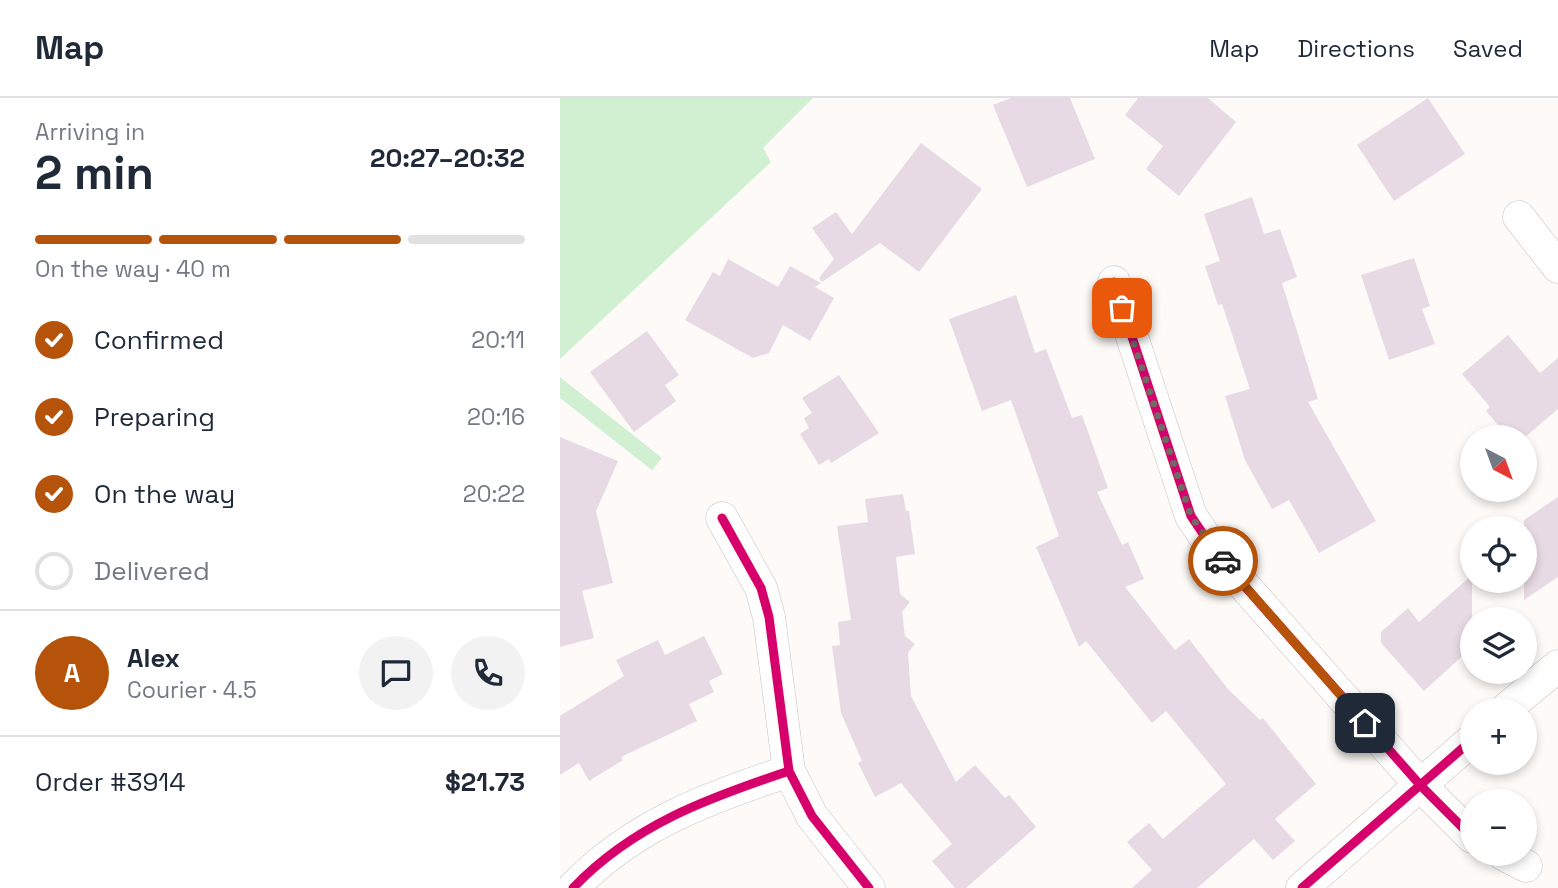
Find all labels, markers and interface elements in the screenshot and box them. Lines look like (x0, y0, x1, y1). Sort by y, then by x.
text: Map (35, 27, 104, 69)
text: Map (1209, 33, 1259, 64)
text: Directions (1297, 33, 1415, 64)
text: Saved (1453, 33, 1523, 64)
text: Arriving in (35, 117, 145, 147)
text: 20:27–20:32 (370, 141, 525, 175)
text: 2 min (35, 144, 154, 202)
text: On the way · 40 m (35, 254, 231, 284)
pin (1092, 278, 1152, 338)
icon: bag (1103, 289, 1141, 327)
icon: check (35, 321, 73, 359)
text: Confirmed (94, 323, 224, 357)
text: 20:11 (471, 325, 525, 355)
icon: check (35, 398, 73, 436)
text: Preparing (94, 400, 215, 434)
text: 20:16 (467, 402, 525, 432)
north arrow (1460, 425, 1536, 502)
map controls (1460, 425, 1537, 866)
icon: check (35, 475, 73, 513)
text: On the way (94, 477, 235, 511)
text: 20:22 (463, 479, 525, 509)
button: locate (1460, 516, 1537, 593)
courier (1188, 526, 1258, 596)
icon: car (1204, 542, 1242, 580)
text: Delivered (94, 554, 210, 588)
button: layers (1460, 607, 1537, 684)
button: chat (359, 636, 433, 710)
button: phone (451, 636, 525, 710)
text: Alex (127, 641, 180, 675)
text: A (64, 656, 80, 690)
text: Courier · 4.5 (127, 675, 257, 705)
pin (1335, 693, 1395, 753)
button: + (1460, 698, 1537, 775)
icon: home (1346, 704, 1384, 742)
text: Order #3914 (35, 765, 185, 799)
text: $21.73 (445, 765, 525, 799)
button: − (1460, 789, 1537, 866)

